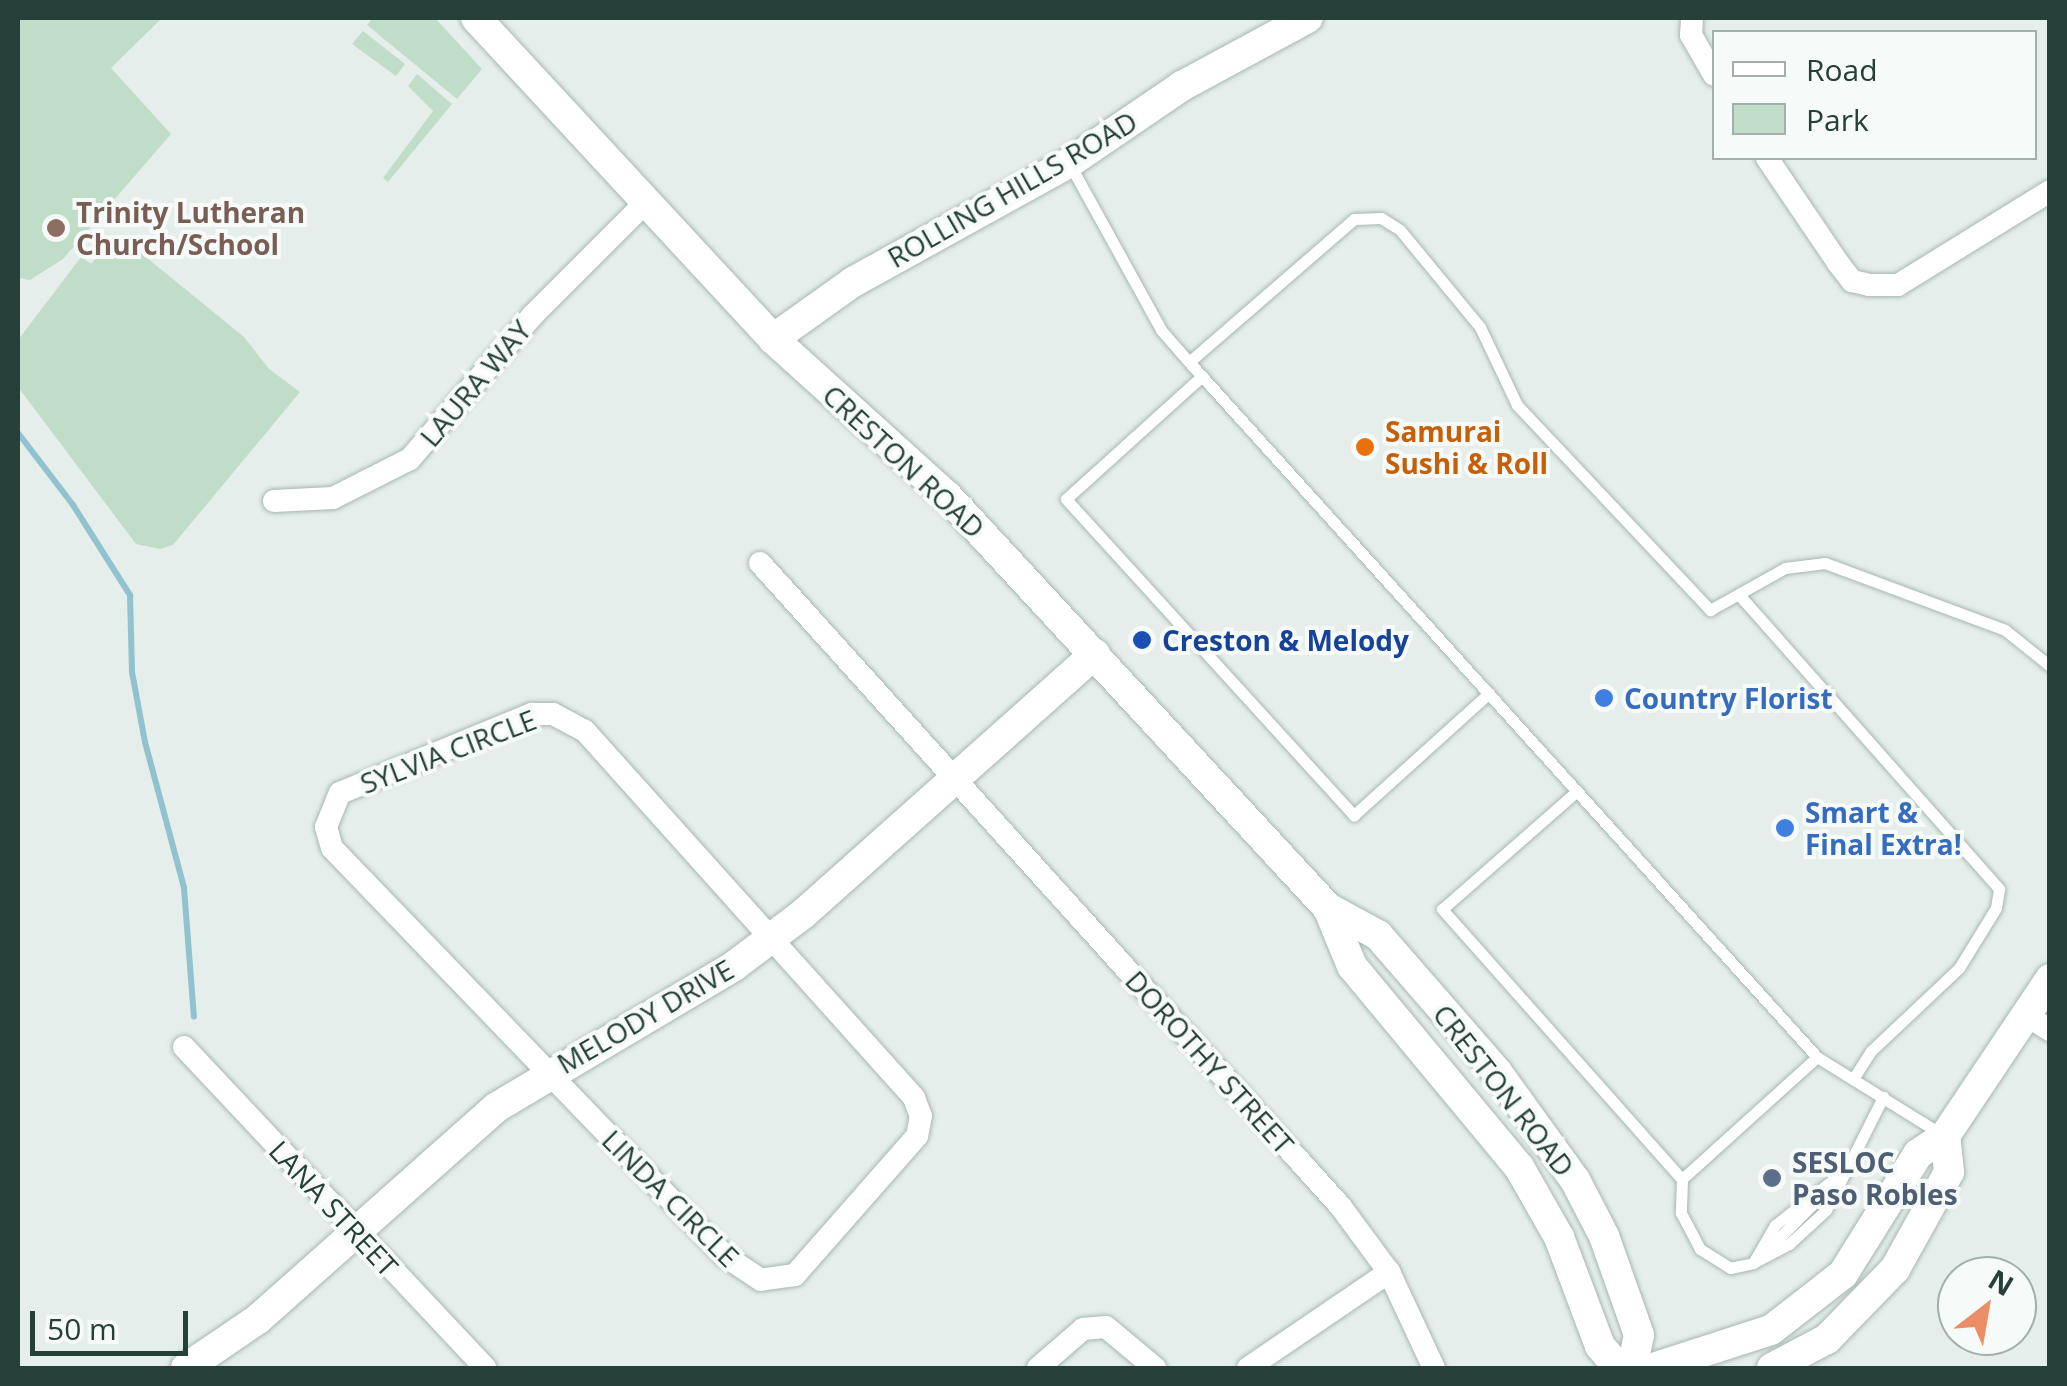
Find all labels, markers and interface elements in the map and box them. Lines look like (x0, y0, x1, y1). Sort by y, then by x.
legend (1712, 30, 2037, 160)
text: Road (1806, 49, 1878, 90)
text: Park (1806, 99, 1869, 140)
street label: ROLLING HILLS ROAD (881, 104, 1143, 274)
place label: Trinity Lutheran Church/School (76, 195, 305, 261)
marker: Trinity Lutheran Church/School (45, 217, 67, 239)
street label: LAURA WAY (413, 313, 537, 453)
street label: CRESTON ROAD (816, 378, 992, 544)
place label: Samurai Sushi & Roll (1385, 414, 1548, 480)
marker: Samurai Sushi & Roll (1354, 436, 1376, 458)
place label: Creston & Melody (1162, 623, 1409, 657)
marker: Creston & Melody (1131, 629, 1153, 651)
place label: Country Florist (1624, 681, 1833, 715)
marker: Country Florist (1593, 687, 1615, 709)
street label: SYLVIA CIRCLE (355, 702, 541, 800)
place label: Smart & Final Extra! (1805, 795, 1962, 861)
marker: Smart & Final Extra! (1774, 817, 1796, 839)
street label: MELODY DRIVE (551, 952, 739, 1080)
street label: DOROTHY STREET (1119, 964, 1301, 1160)
street label: CRESTON ROAD (1427, 998, 1581, 1182)
street label: LINDA CIRCLE (596, 1123, 746, 1273)
street label: LANA STREET (263, 1133, 405, 1283)
place label: SESLOC Paso Robles (1792, 1145, 1958, 1211)
marker: SESLOC Paso Robles (1761, 1167, 1783, 1189)
north arrow (1937, 1256, 2037, 1356)
text: N (1982, 1260, 2021, 1304)
scale bar (35, 1291, 192, 1353)
text: 50 m (47, 1308, 117, 1349)

